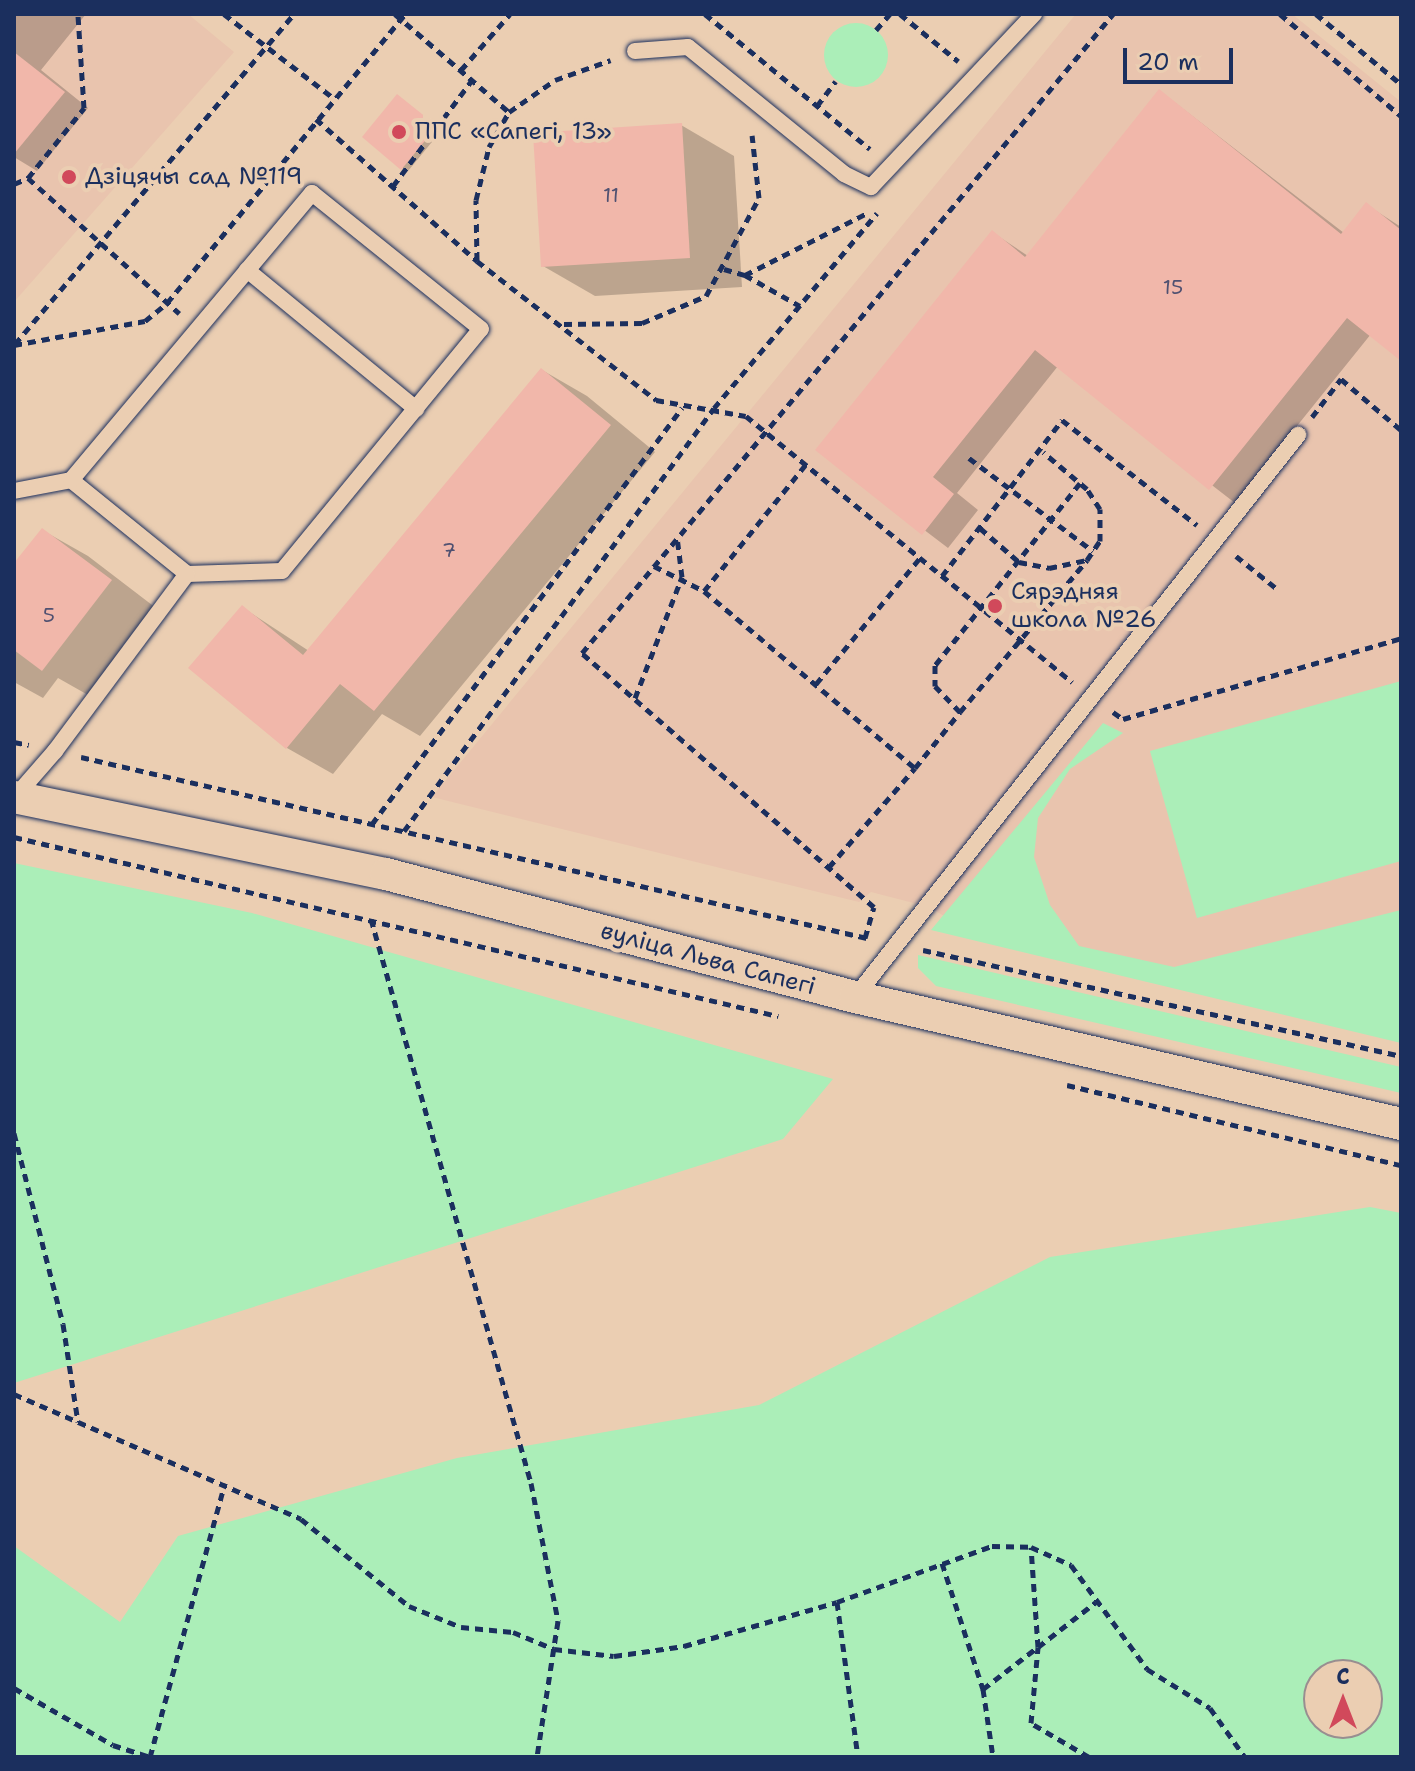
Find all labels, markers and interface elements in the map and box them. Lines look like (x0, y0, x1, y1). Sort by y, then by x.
scale bar (1127, 32, 1237, 82)
text: 20 m (1137, 46, 1199, 78)
place label: ППС «Сапегі, 13» (415, 118, 612, 146)
marker: ППС «Сапегі, 13» (390, 123, 408, 141)
place label: Дзіцячы сад №119 (85, 163, 303, 191)
marker: Дзіцячы сад №119 (60, 168, 78, 186)
house number: 11 (603, 183, 619, 207)
house number: 15 (1163, 275, 1183, 299)
house number: 7 (442, 538, 456, 562)
place label: Сярэдняя школа №26 (1011, 578, 1157, 634)
marker: Сярэдняя школа №26 (986, 597, 1004, 615)
house number: 5 (43, 603, 55, 627)
street label: вуліца Льва Сапегі (597, 916, 819, 1002)
north arrow (1303, 1659, 1383, 1739)
text: С (1336, 1662, 1350, 1691)

